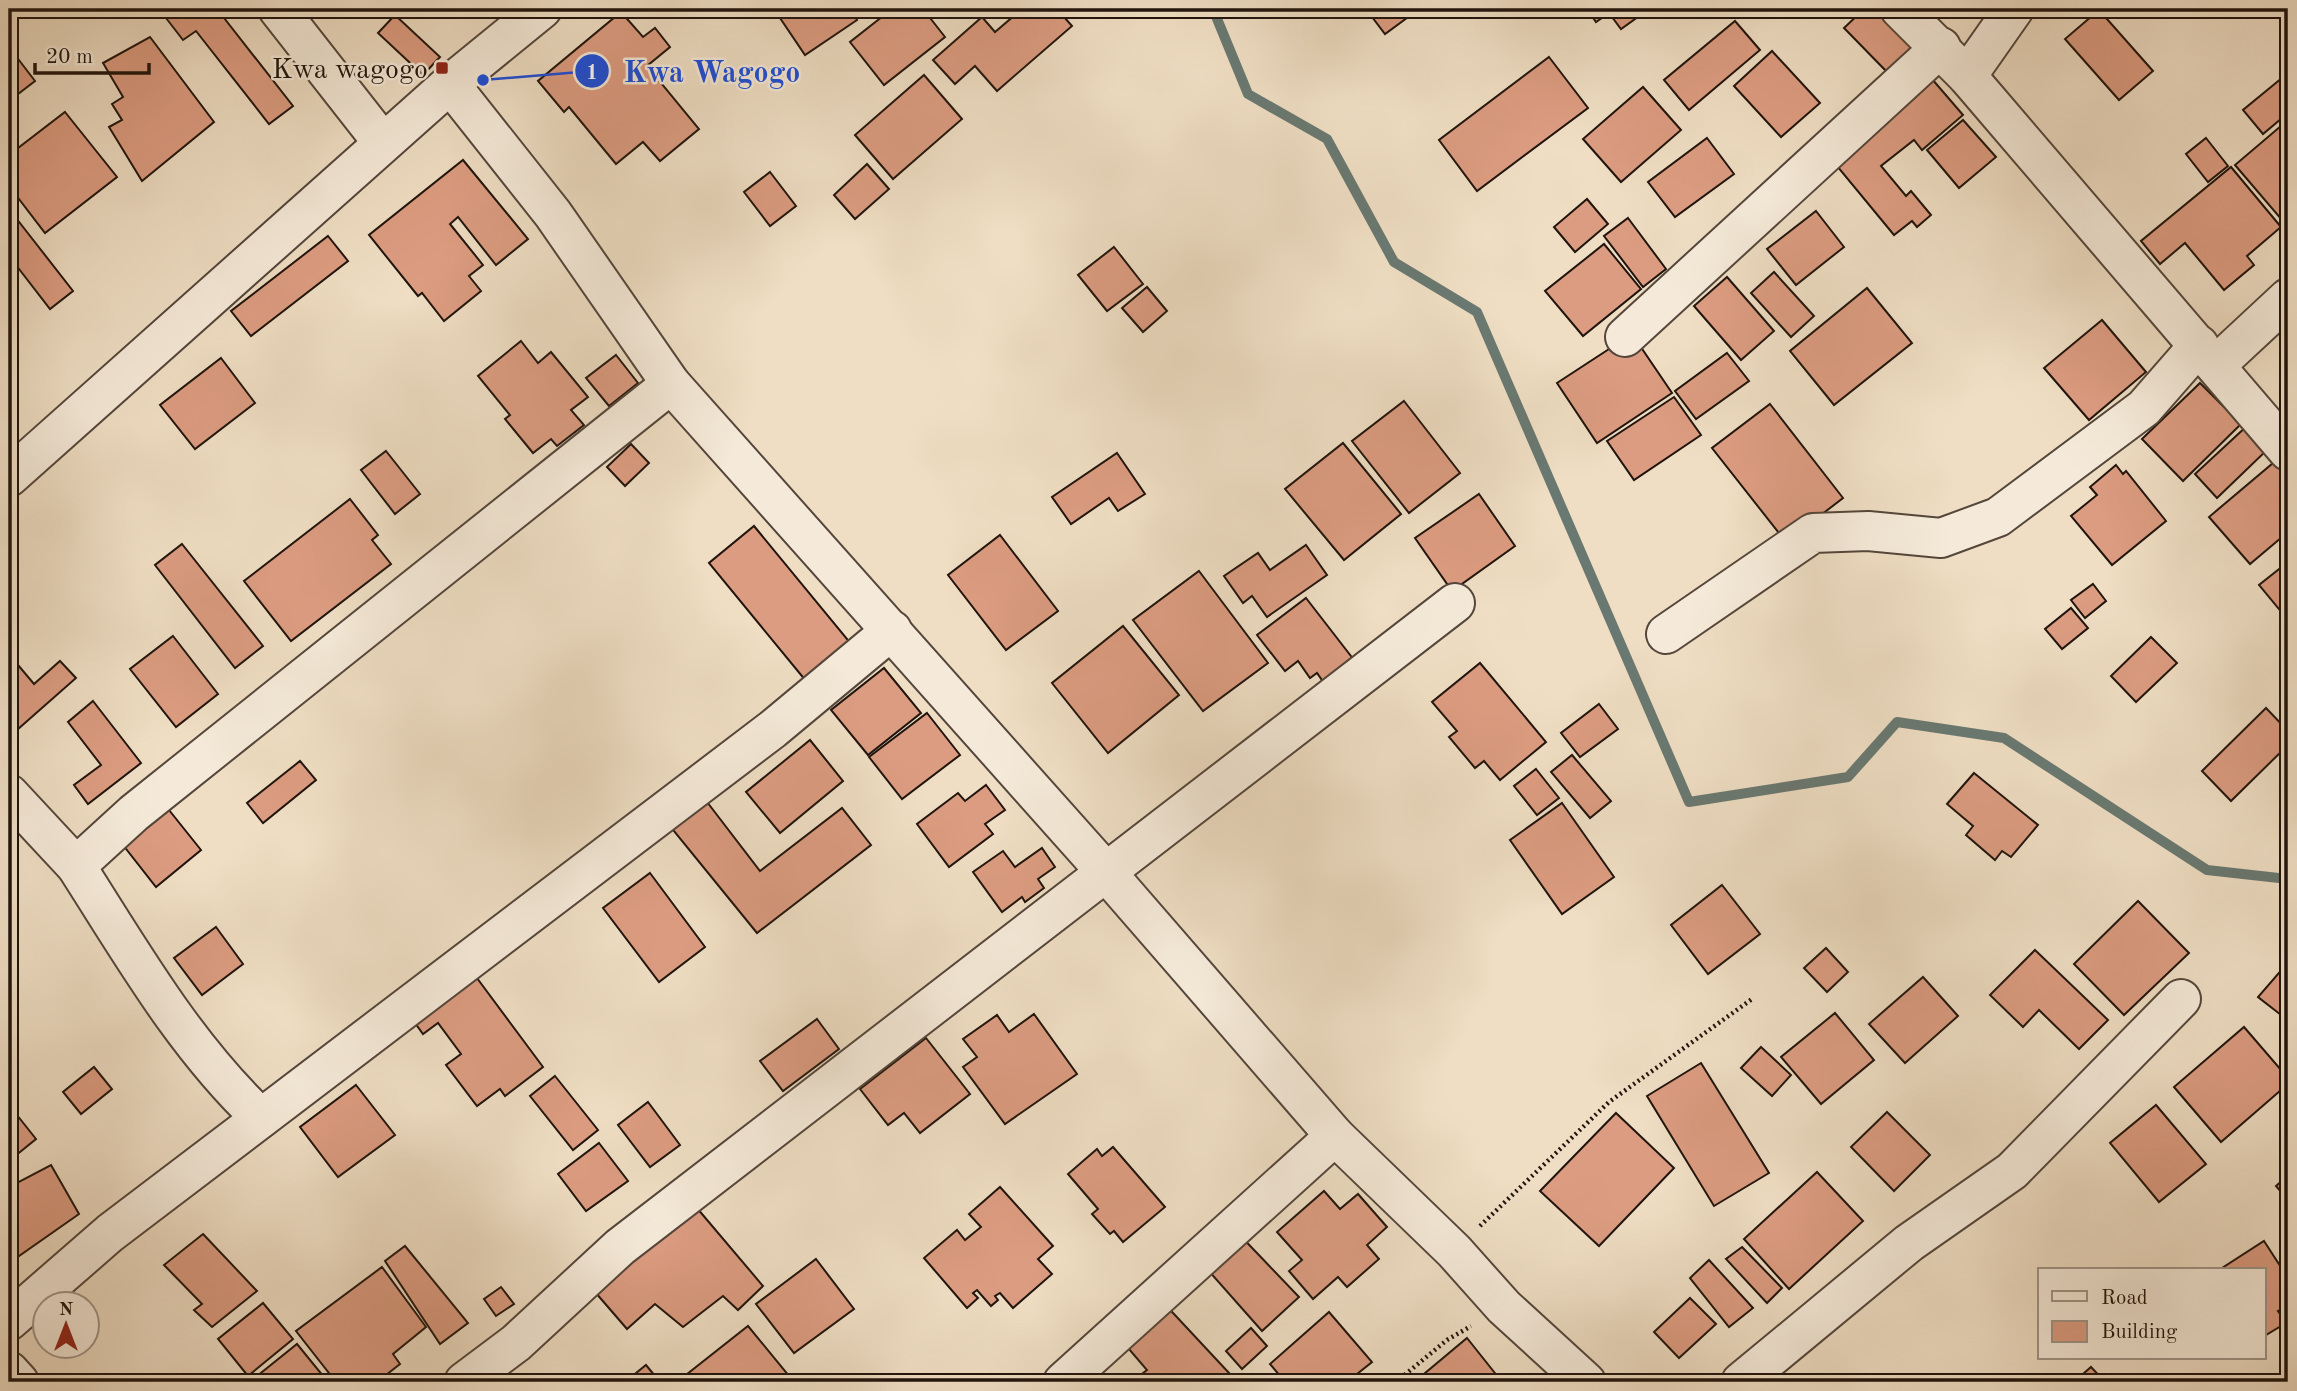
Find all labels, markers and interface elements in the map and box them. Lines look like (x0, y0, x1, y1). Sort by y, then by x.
scale bar (35, 32, 149, 76)
callout: Kwa Wagogo (575, 46, 815, 97)
text: 20 m (46, 47, 93, 68)
place label: Kwa wagogo (272, 57, 428, 85)
text: Kwa Wagogo (624, 59, 800, 89)
marker: Kwa wagogo (434, 60, 450, 76)
text: 1 (586, 63, 598, 84)
legend (2038, 1268, 2266, 1360)
text: Road (2101, 1288, 2148, 1309)
north arrow (32, 1290, 102, 1360)
text: N (59, 1301, 74, 1320)
text: Building (2101, 1322, 2178, 1343)

